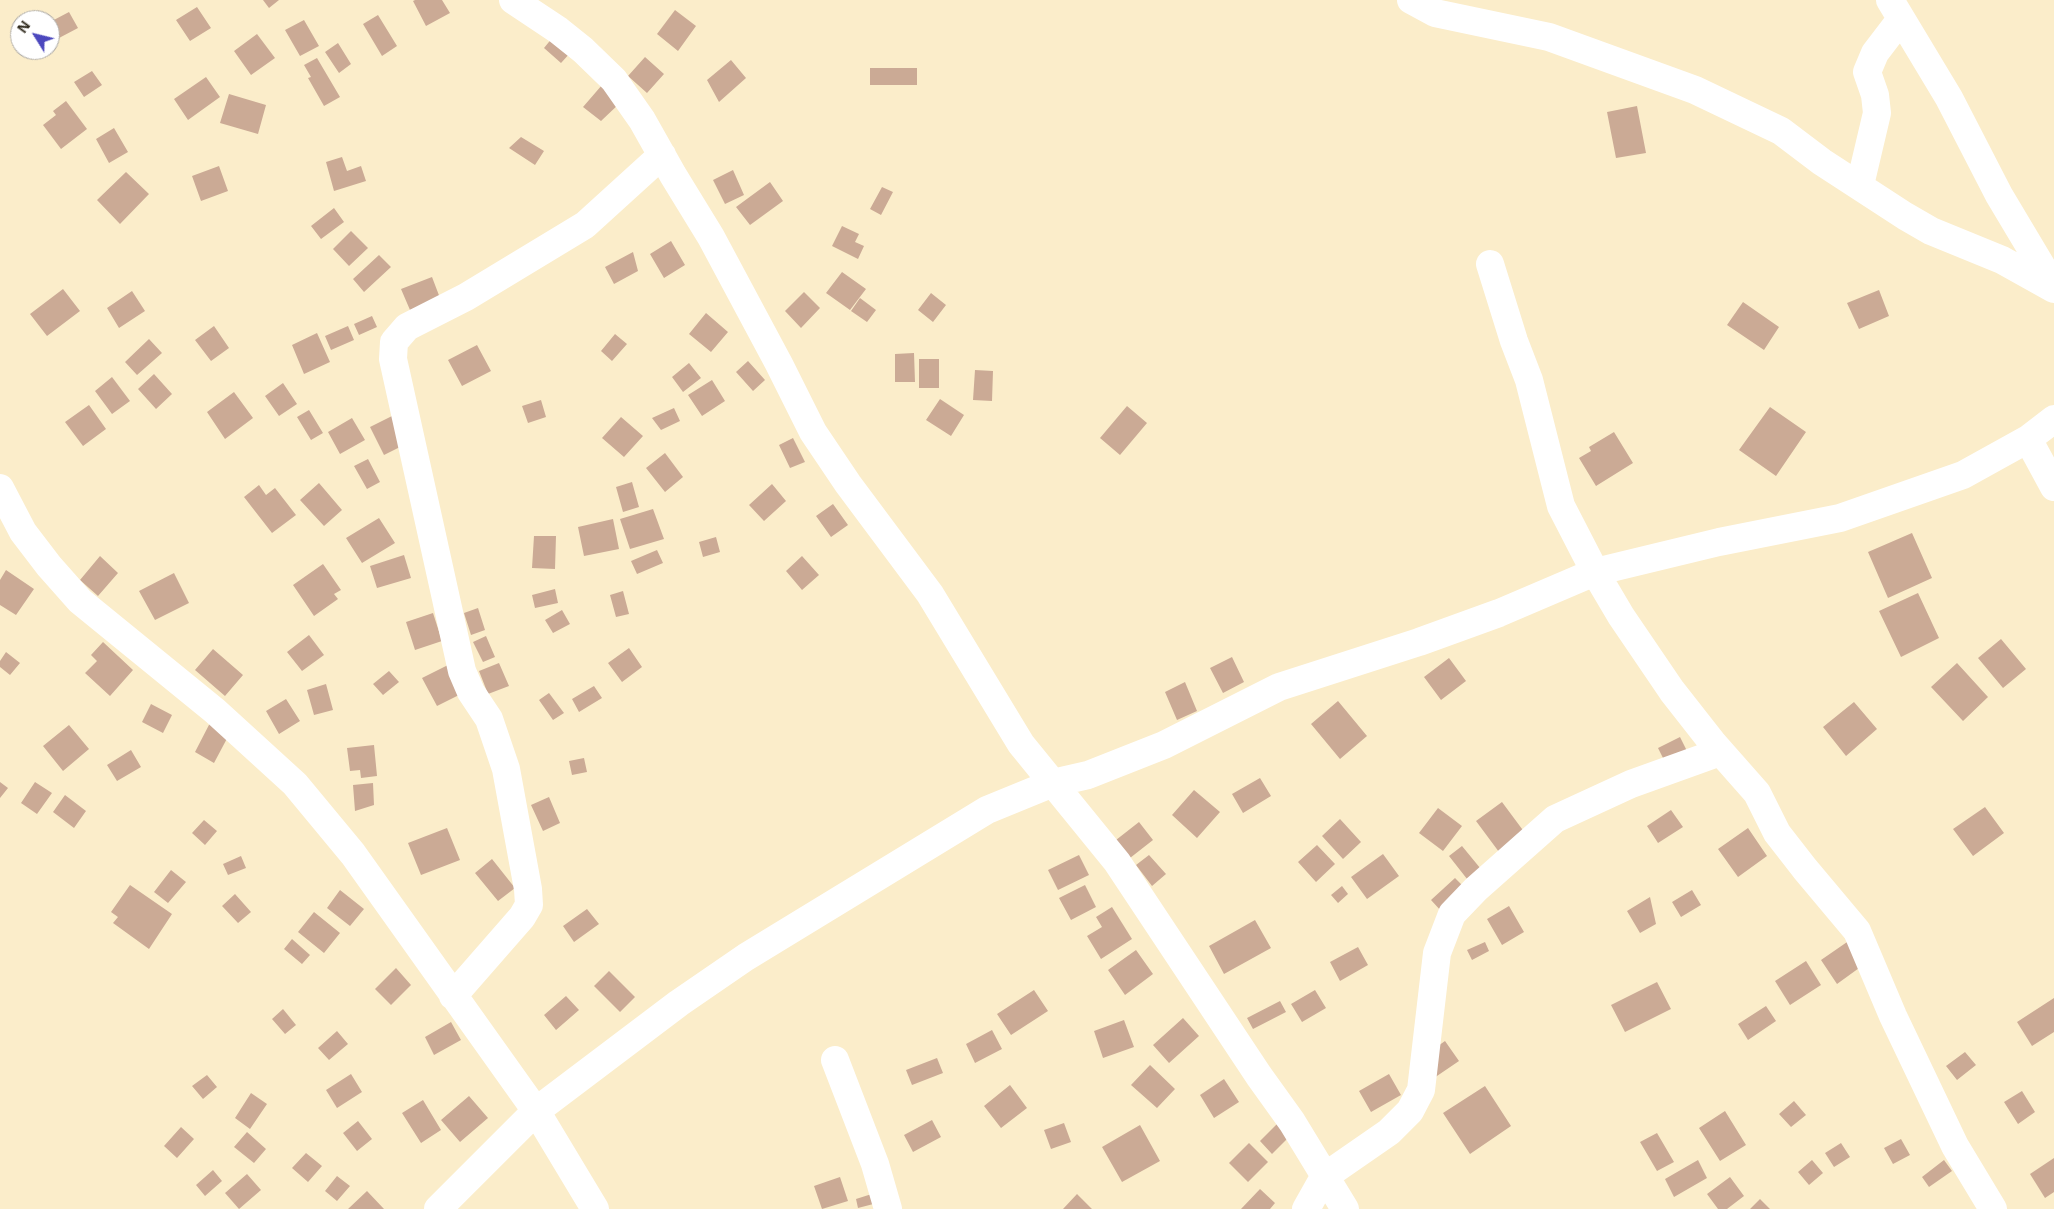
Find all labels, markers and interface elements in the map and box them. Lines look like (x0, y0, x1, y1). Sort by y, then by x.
north arrow (10, 10, 60, 60)
text: N (12, 16, 34, 37)

